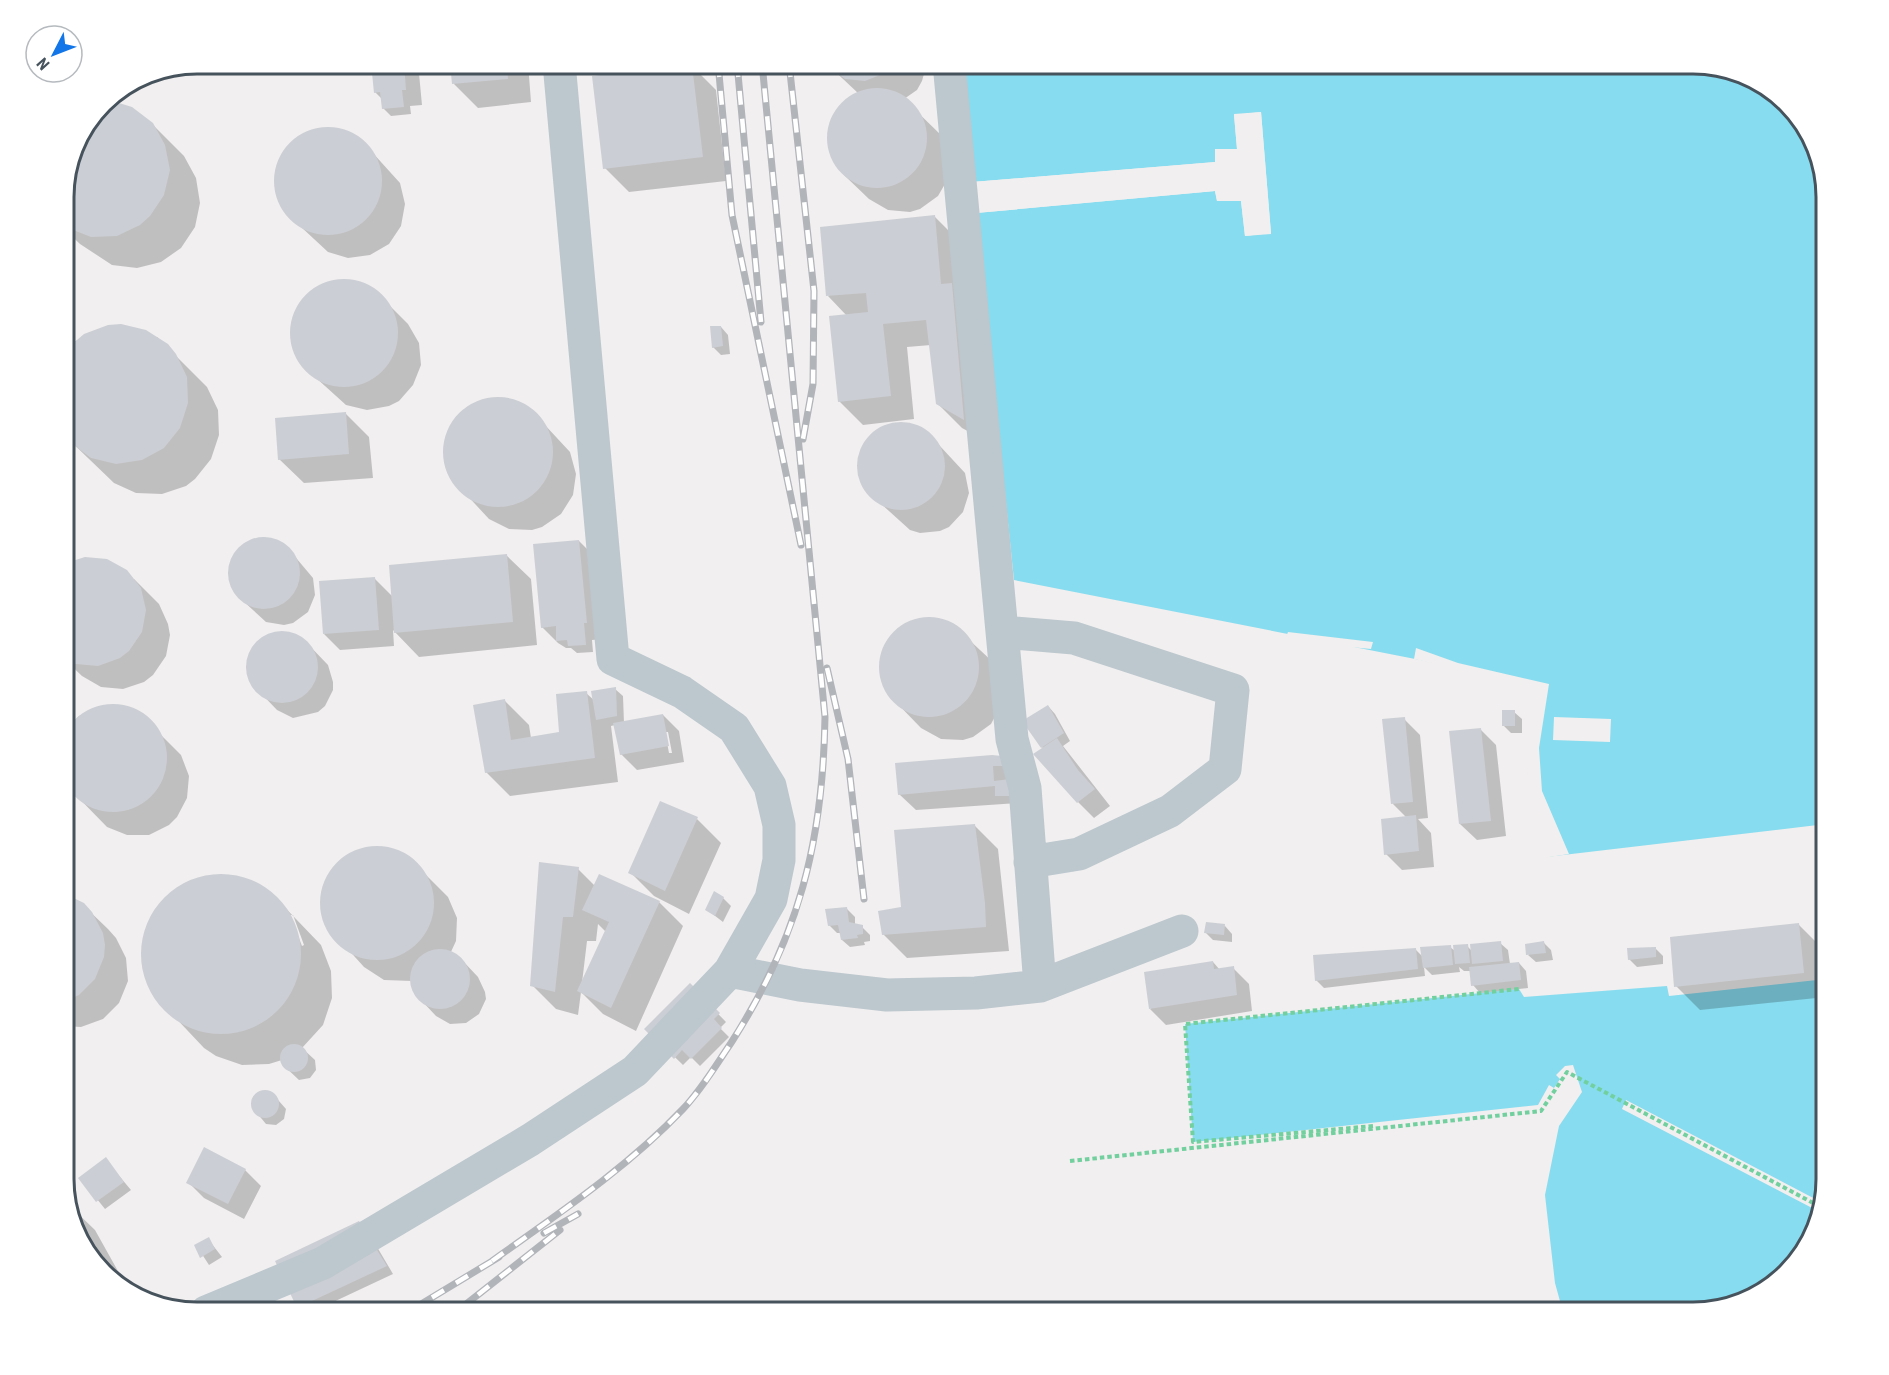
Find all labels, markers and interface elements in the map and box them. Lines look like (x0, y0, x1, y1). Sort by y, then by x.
north arrow (24, 24, 84, 84)
text: N (33, 54, 54, 74)

